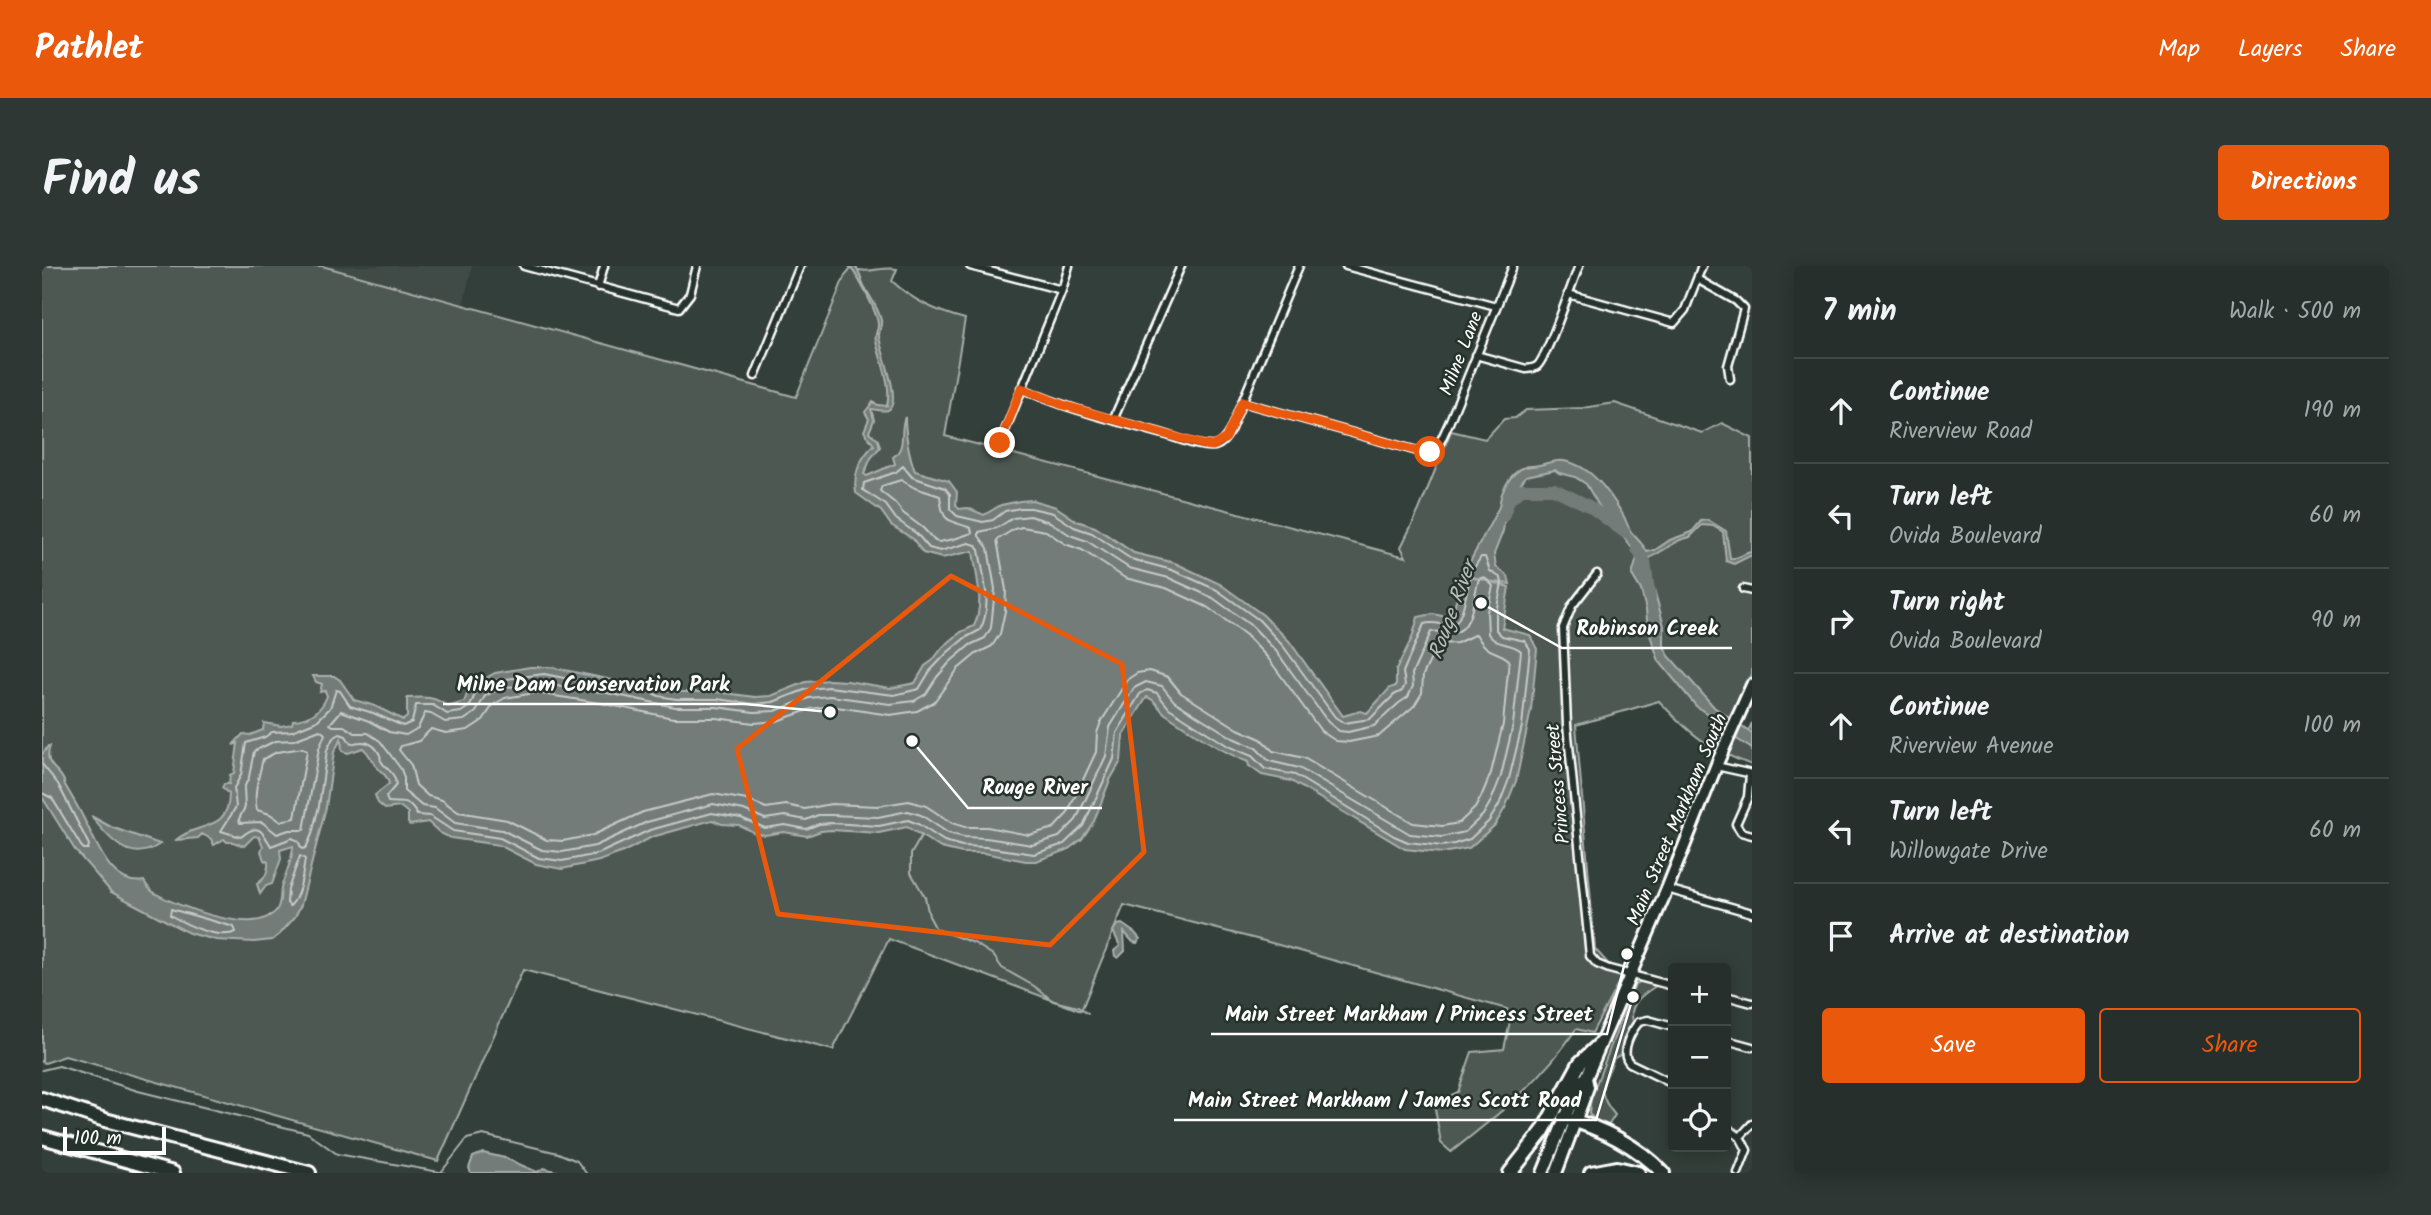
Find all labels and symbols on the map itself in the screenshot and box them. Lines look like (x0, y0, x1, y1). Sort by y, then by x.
street label: Milne Lane (1432, 307, 1492, 400)
route end (984, 427, 1015, 458)
route start (1414, 436, 1445, 467)
water label: Rouge River (1420, 553, 1488, 664)
callout: Robinson Creek (1562, 606, 1732, 648)
text: Robinson Creek (1576, 613, 1718, 646)
callout: Milne Dam Conservation Park (443, 662, 744, 704)
text: Milne Dam Conservation Park (457, 669, 730, 702)
street label: Main Street Markham South (1619, 709, 1736, 931)
street label: Princess Street (1539, 722, 1579, 845)
callout: Rouge River (968, 766, 1102, 808)
text: Rouge River (982, 772, 1089, 805)
callout: Main Street Markham / Princess Street (1211, 992, 1607, 1034)
text: Main Street Markham / Princess Street (1225, 999, 1593, 1032)
callout: Main Street Markham / James Scott Road (1174, 1078, 1596, 1120)
text: Main Street Markham / James Scott Road (1188, 1085, 1583, 1118)
scale bar (63, 1124, 166, 1156)

